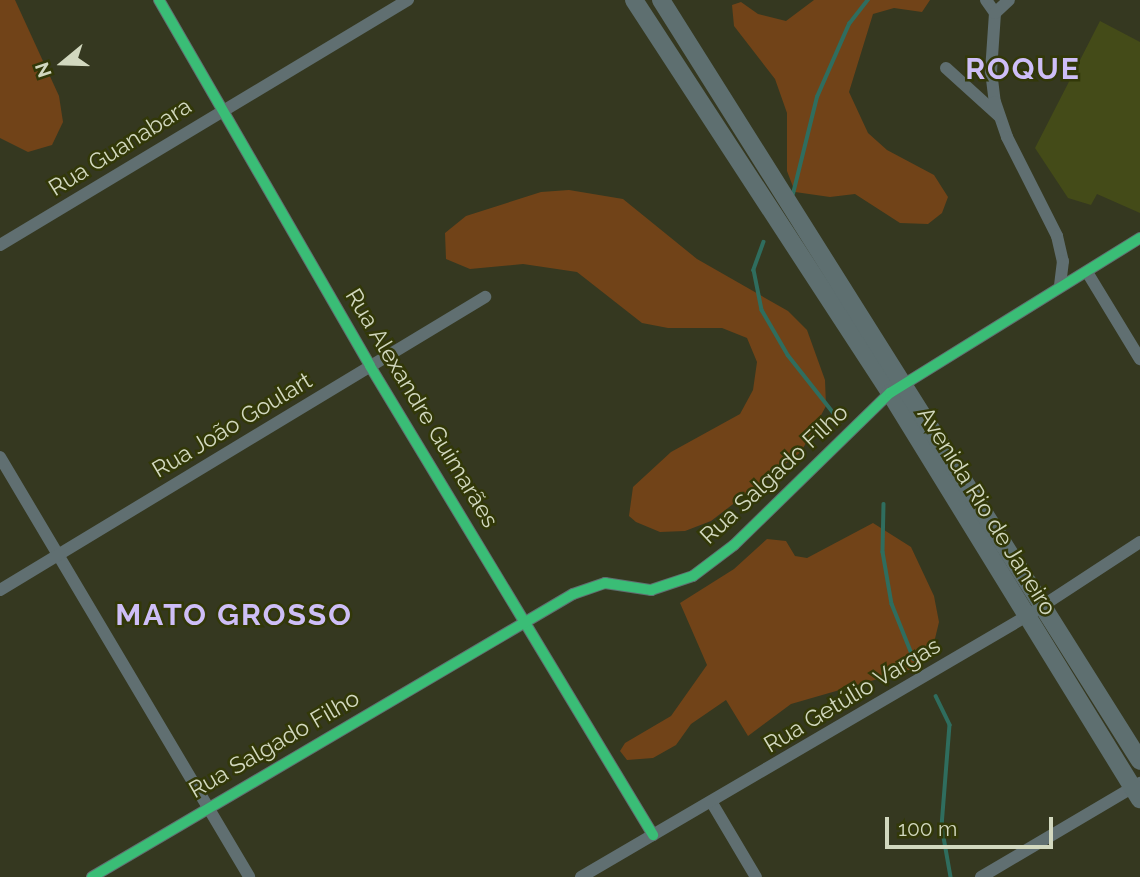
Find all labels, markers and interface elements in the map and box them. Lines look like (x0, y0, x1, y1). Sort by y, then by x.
north arrow (28, 28, 98, 98)
district label: ROQUE (966, 51, 1080, 87)
text: N (30, 59, 56, 80)
street label: Rua Guanabara (44, 92, 196, 202)
street label: Rua Alexandre Guimarães (339, 283, 505, 533)
street label: Rua João Goulart (147, 366, 317, 484)
street label: Rua Salgado Filho (694, 398, 854, 550)
street label: Avenida Rio de Janeiro (911, 401, 1063, 621)
district label: MATO GROSSO (117, 597, 351, 633)
street label: Rua Getúlio Vargas (759, 631, 945, 759)
street label: Rua Salgado Filho (184, 684, 364, 804)
scale bar (888, 804, 1056, 848)
text: 100 m (898, 816, 957, 841)

